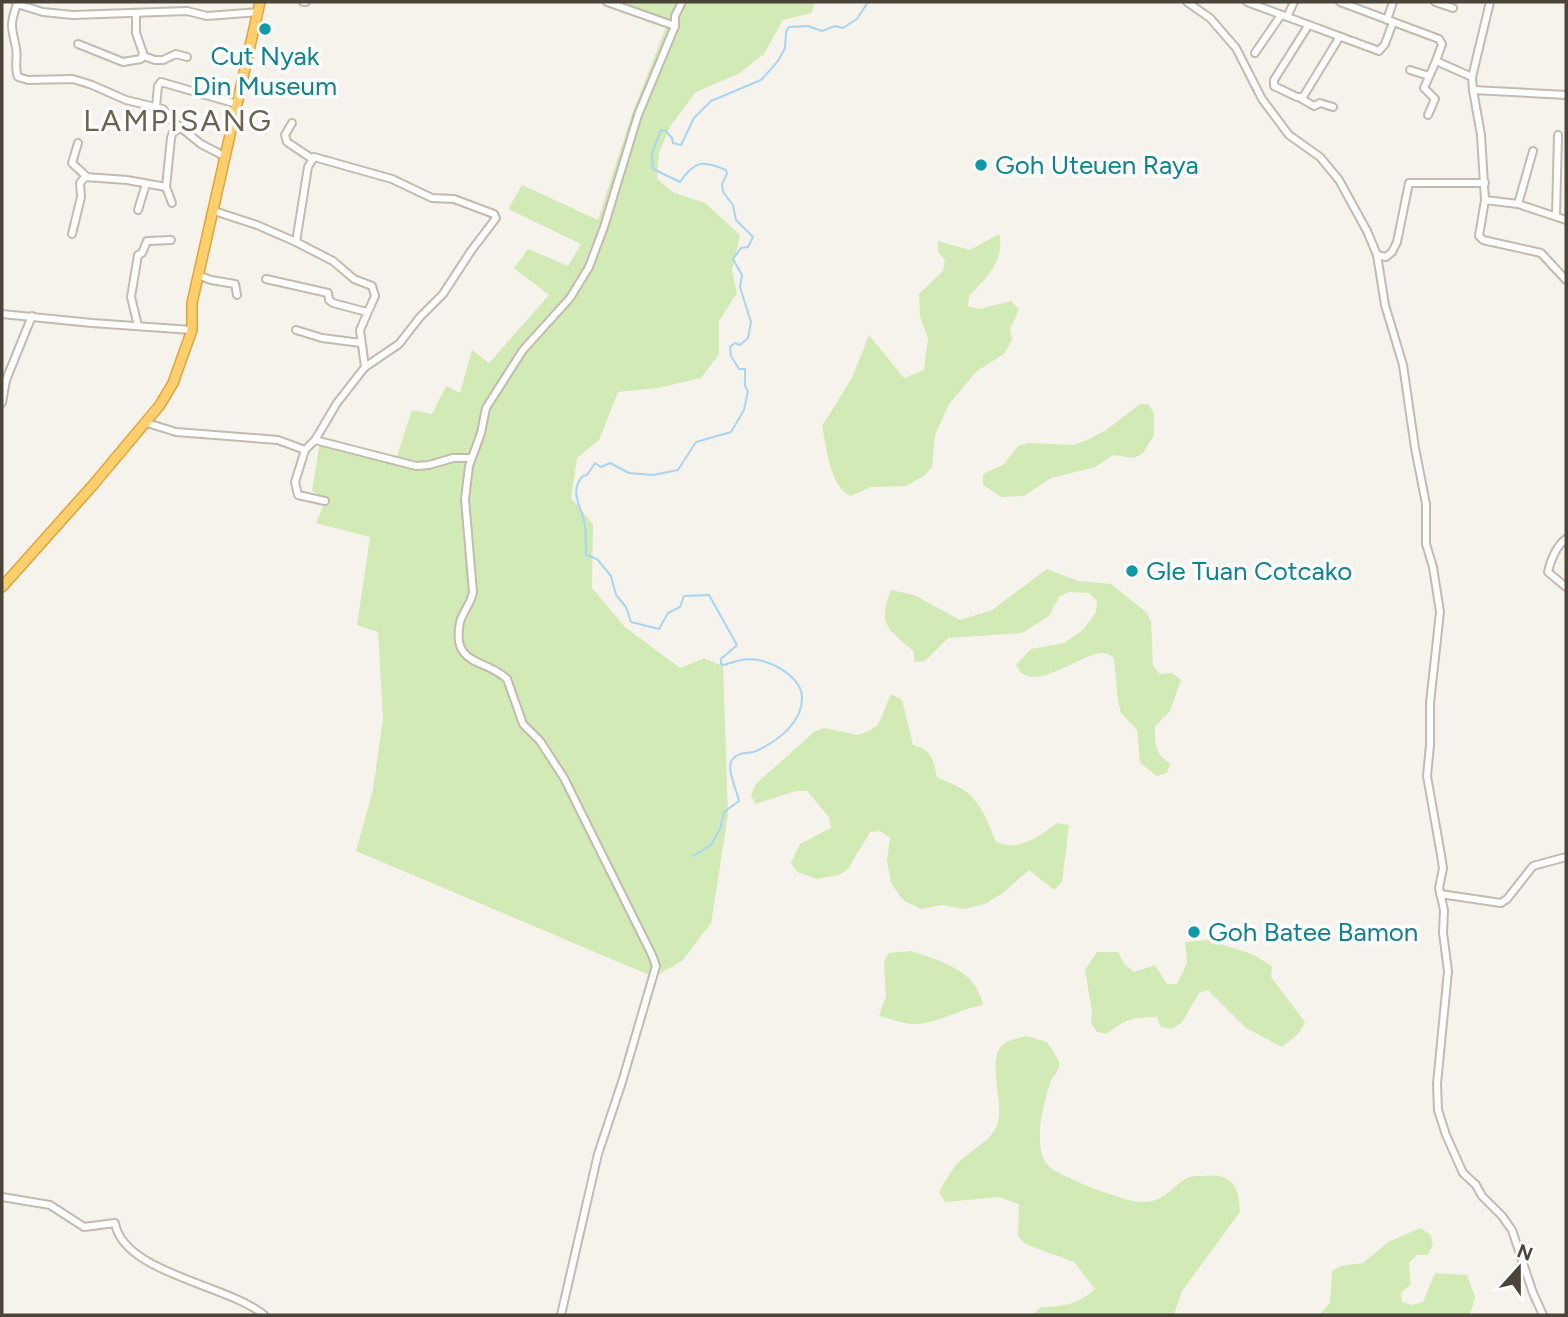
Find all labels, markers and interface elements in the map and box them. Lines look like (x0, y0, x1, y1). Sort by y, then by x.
marker: Cut Nyak Din Museum (257, 21, 273, 37)
place label: Cut Nyak Din Museum (193, 40, 337, 102)
district label: LAMPISANG (83, 102, 273, 139)
place label: Goh Uteuen Raya (995, 149, 1199, 181)
marker: Goh Uteuen Raya (973, 157, 989, 173)
place label: Gle Tuan Cotcako (1146, 555, 1352, 587)
marker: Gle Tuan Cotcako (1124, 563, 1140, 579)
place label: Goh Batee Bamon (1208, 916, 1418, 948)
marker: Goh Batee Bamon (1186, 924, 1202, 940)
north arrow (1484, 1233, 1554, 1303)
text: N (1514, 1239, 1536, 1266)

